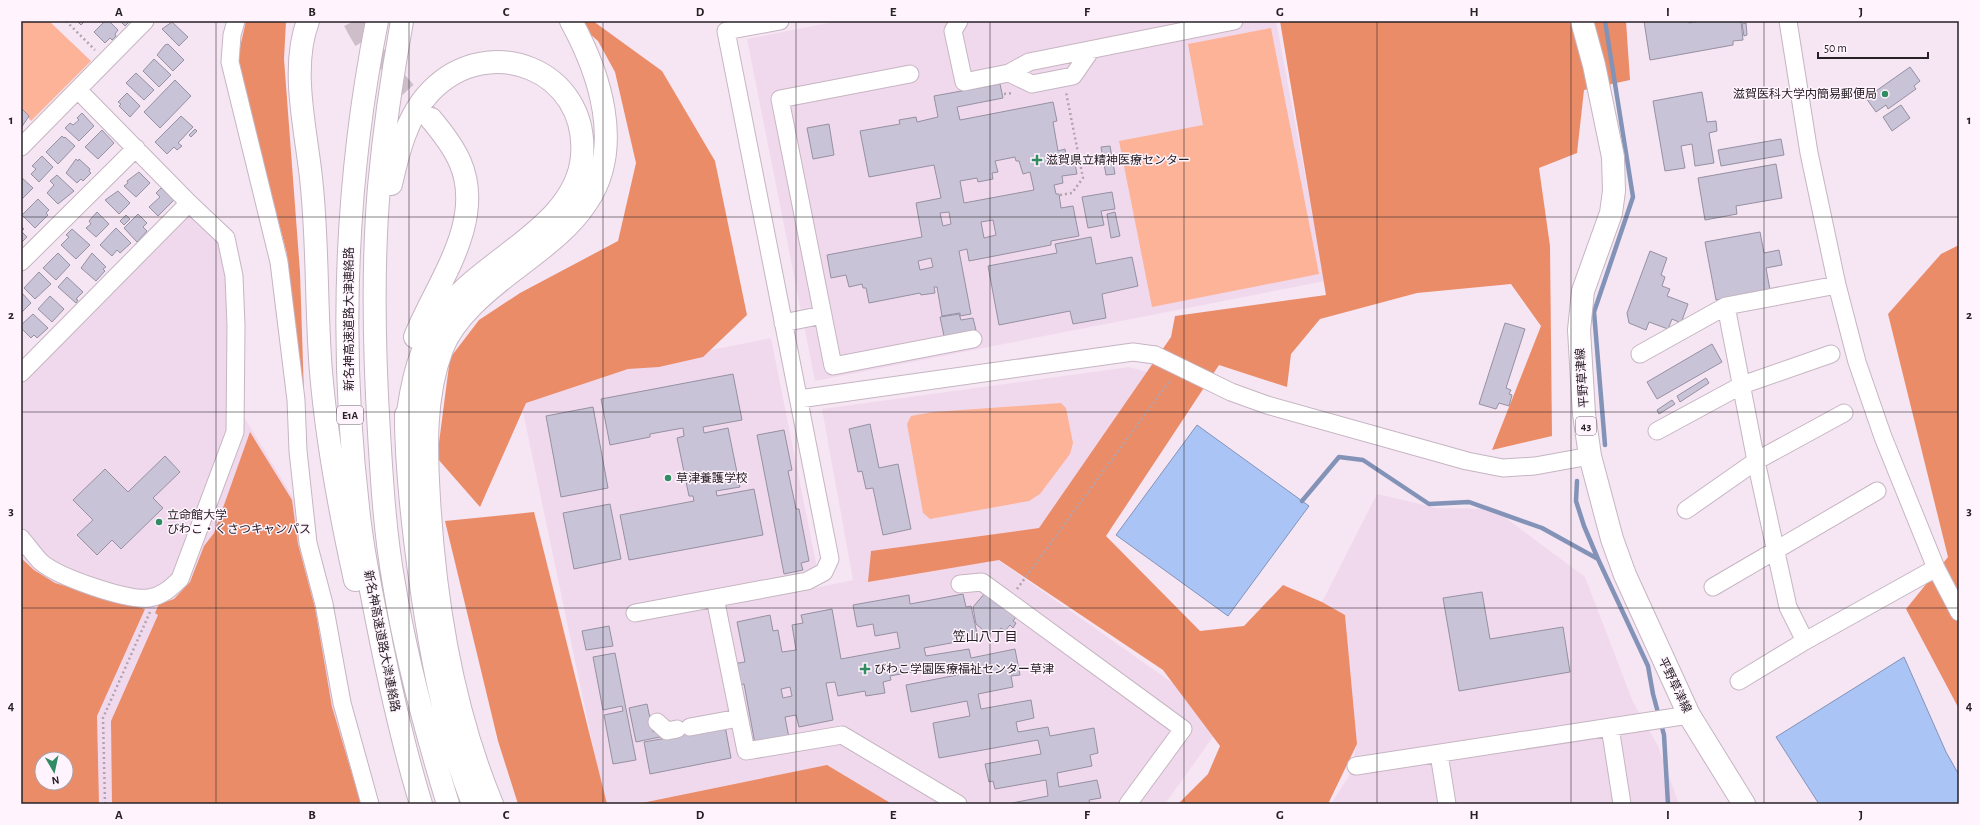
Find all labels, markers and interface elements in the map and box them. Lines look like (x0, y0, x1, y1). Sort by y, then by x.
text: A (115, 6, 123, 19)
text: B (308, 6, 316, 19)
text: C (503, 6, 510, 19)
text: D (696, 6, 705, 19)
text: E (890, 6, 897, 19)
text: F (1084, 6, 1091, 19)
text: G (1276, 6, 1284, 19)
text: H (1469, 6, 1479, 19)
text: I (1666, 6, 1670, 19)
text: J (1859, 6, 1863, 19)
scale bar (1818, 34, 1928, 60)
text: 50 m (1824, 42, 1847, 54)
place label: 滋賀医科大学内簡易郵便局 (1733, 87, 1877, 100)
marker: 滋賀医科大学内簡易郵便局 (1880, 89, 1890, 99)
text: 1 (9, 114, 13, 127)
text: 1 (1967, 114, 1971, 127)
place label: 滋賀県立精神医療センター (1046, 153, 1190, 166)
marker: 滋賀県立精神医療センター (1031, 154, 1043, 166)
street label: 新名神高速道路大津連絡路 (342, 247, 355, 391)
text: 2 (8, 309, 14, 322)
text: 2 (1966, 309, 1972, 322)
street label: 平野草津線 (1573, 348, 1590, 408)
road number: E1A (337, 406, 363, 424)
road number: 43 (1576, 417, 1596, 435)
place label: 草津養護学校 (676, 471, 748, 484)
marker: 草津養護学校 (663, 473, 673, 483)
text: 3 (8, 505, 14, 518)
text: 3 (1966, 505, 1972, 518)
place label: 立命館大学 びわこ・くさつキャンパス (167, 508, 311, 535)
marker: 立命館大学 びわこ・くさつキャンパス (154, 517, 164, 527)
street label: 新名神高速道路大津連絡路 (362, 569, 403, 713)
district label: 笠山八丁目 (952, 629, 1018, 644)
street label: 平野草津線 (1656, 655, 1694, 715)
place label: びわこ学園医療福祉センター草津 (874, 662, 1054, 675)
marker: びわこ学園医療福祉センター草津 (859, 663, 871, 675)
text: 4 (8, 700, 15, 713)
text: 4 (1966, 700, 1973, 713)
north arrow (34, 751, 74, 791)
text: N (51, 774, 60, 786)
text: A (115, 809, 123, 822)
text: B (308, 809, 316, 822)
text: C (503, 809, 510, 822)
text: D (696, 809, 705, 822)
text: E (890, 809, 897, 822)
text: F (1084, 809, 1091, 822)
text: G (1276, 809, 1284, 822)
text: H (1469, 809, 1479, 822)
text: I (1666, 809, 1670, 822)
text: J (1859, 809, 1863, 822)

